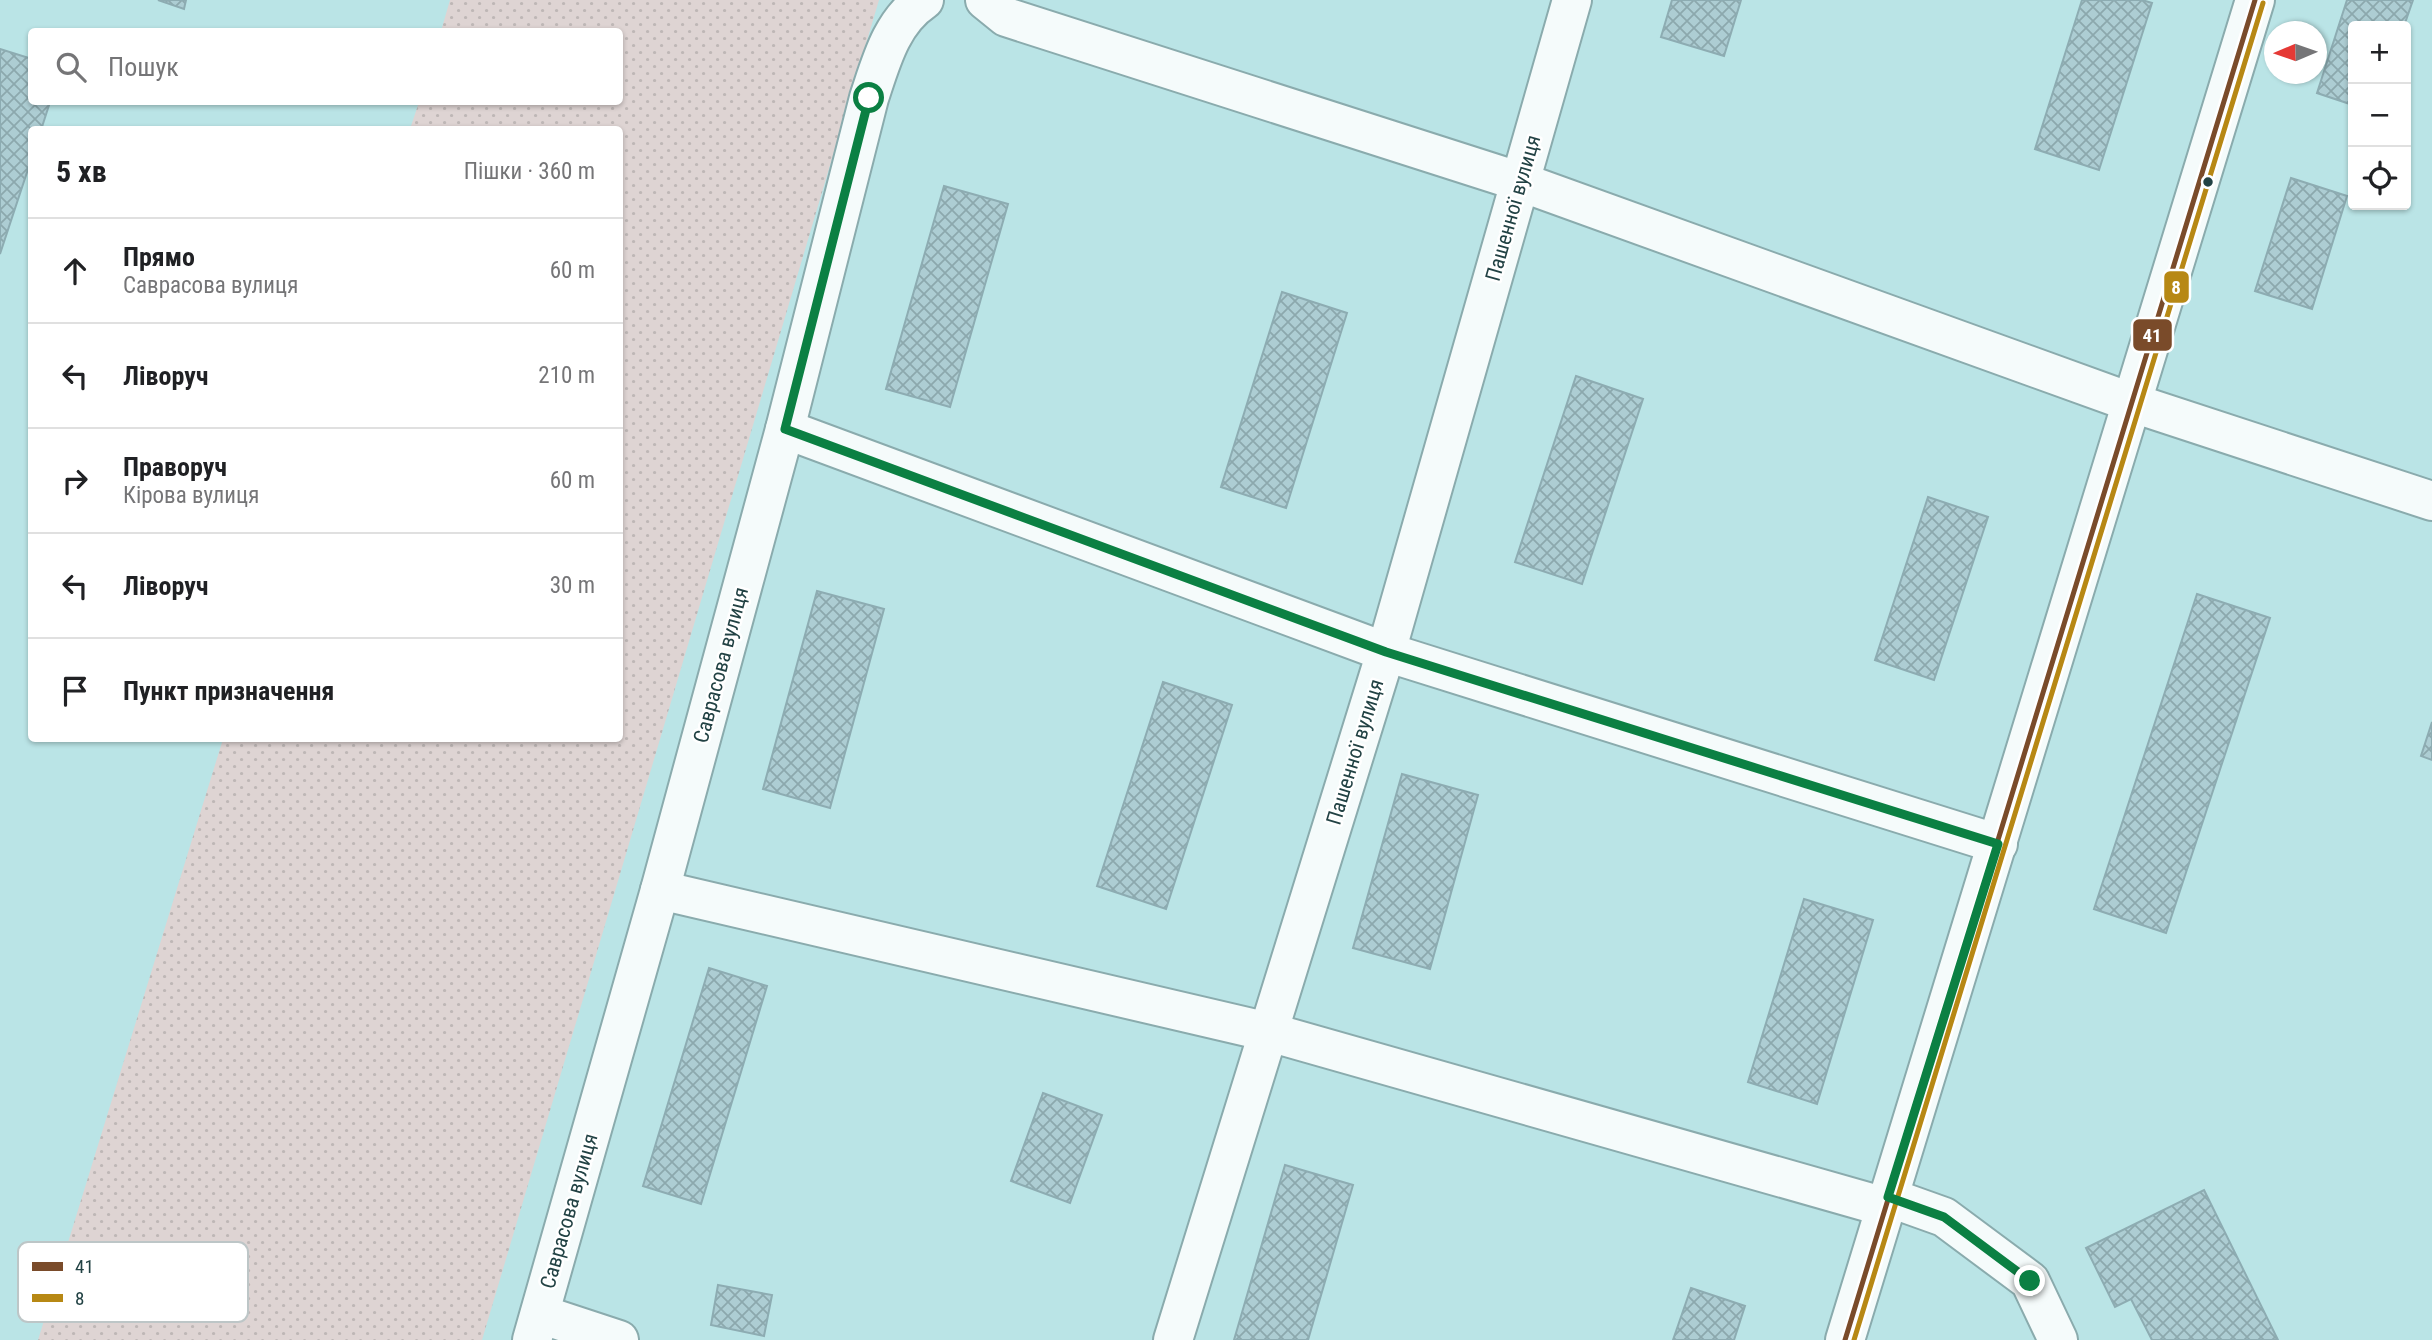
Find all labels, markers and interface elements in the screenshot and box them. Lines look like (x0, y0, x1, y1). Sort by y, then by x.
north arrow (2264, 21, 2327, 84)
map controls (2348, 21, 2411, 210)
button: + (2348, 21, 2411, 84)
search box (28, 28, 623, 105)
icon: search (52, 48, 90, 86)
text: Пошук (108, 52, 179, 82)
route start (853, 82, 884, 113)
button: − (2348, 84, 2411, 147)
street label: Пашенної вулиця (1481, 132, 1545, 284)
button: locate (2348, 147, 2411, 210)
text: 5 хв (56, 154, 107, 189)
text: Пішки · 360 m (464, 158, 595, 185)
unlabelled marker (2201, 175, 2215, 189)
text: Прямо (123, 242, 195, 272)
icon: ahead (56, 252, 94, 290)
text: 60 m (550, 257, 595, 284)
line badge: 8 (2163, 270, 2190, 304)
text: Саврасова вулиця (123, 272, 298, 299)
text: 8 (2171, 276, 2181, 299)
line badge: 41 (2132, 318, 2173, 352)
text: 41 (2142, 324, 2162, 347)
icon: left (56, 357, 94, 395)
text: Ліворуч (123, 361, 208, 391)
text: 210 m (538, 362, 595, 389)
text: Праворуч (123, 452, 227, 482)
icon: right (56, 462, 94, 500)
text: 60 m (550, 467, 595, 494)
text: Кірова вулиця (123, 482, 259, 509)
icon: left (56, 567, 94, 605)
text: Ліворуч (123, 571, 208, 601)
text: 30 m (550, 572, 595, 599)
street label: Саврасова вулиця (689, 585, 753, 745)
icon: arrive (56, 672, 94, 710)
text: Пункт призначення (123, 676, 334, 706)
street label: Пашенної вулиця (1321, 676, 1389, 828)
street label: Саврасова вулиця (535, 1131, 603, 1291)
legend (18, 1242, 248, 1322)
text: 41 (75, 1255, 94, 1278)
route end (2014, 1265, 2045, 1296)
text: 8 (75, 1287, 84, 1310)

